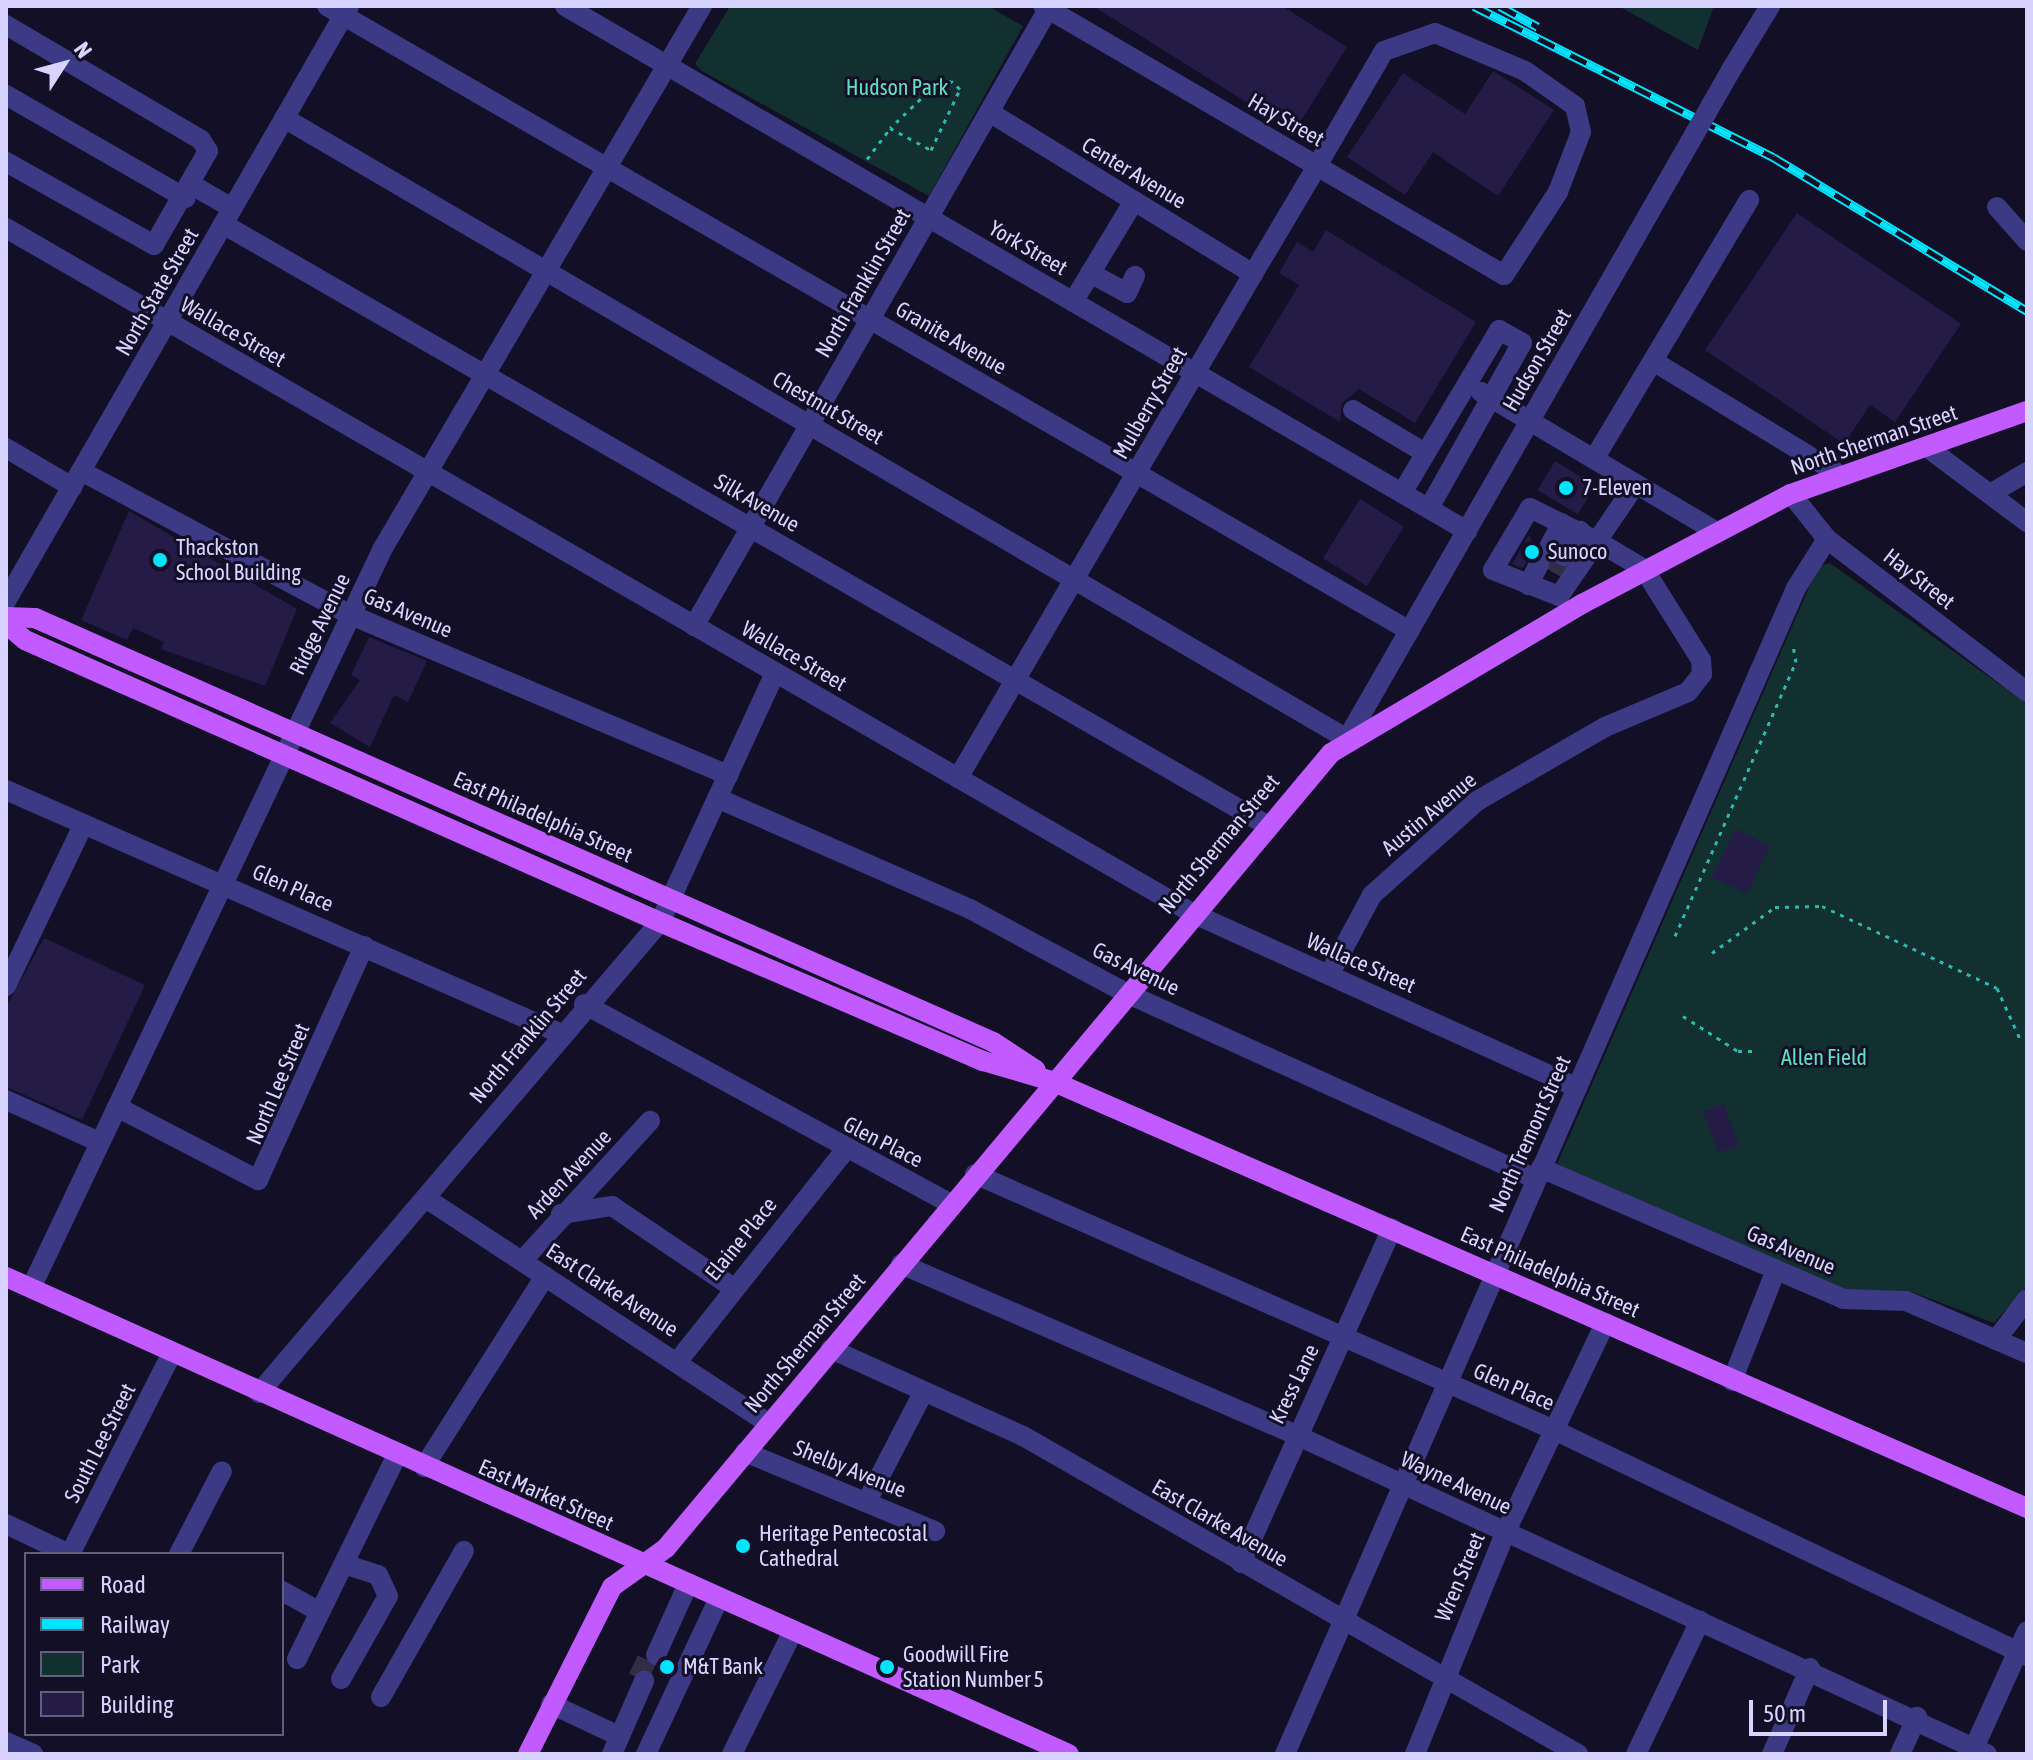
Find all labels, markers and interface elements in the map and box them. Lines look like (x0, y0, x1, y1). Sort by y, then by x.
north arrow (24, 24, 104, 104)
text: N (69, 37, 98, 63)
park label: Hudson Park (846, 75, 948, 101)
street label: Hay Street (1243, 88, 1329, 152)
street label: Center Avenue (1077, 132, 1191, 214)
street label: North Franklin Street (810, 204, 916, 362)
street label: York Street (984, 215, 1072, 281)
street label: North State Street (110, 224, 204, 360)
street label: Wallace Street (176, 291, 290, 373)
street label: Granite Avenue (891, 296, 1011, 380)
street label: Hudson Street (1497, 304, 1577, 416)
street label: Mulberry Street (1107, 342, 1193, 464)
street label: Chestnut Street (768, 366, 888, 450)
street label: North Sherman Street (1787, 399, 1961, 481)
street label: Silk Avenue (710, 468, 804, 538)
place label: 7-Eleven (1582, 475, 1652, 501)
marker: 7-Eleven (1557, 479, 1575, 497)
place label: Thackston School Building (176, 534, 301, 586)
place label: Sunoco (1548, 539, 1607, 565)
marker: Sunoco (1523, 543, 1541, 561)
street label: Hay Street (1878, 543, 1960, 615)
marker: Thackston School Building (151, 551, 169, 569)
street label: Ridge Avenue (284, 569, 356, 679)
street label: Gas Avenue (360, 583, 456, 643)
street label: Wallace Street (737, 615, 851, 697)
street label: East Philadelphia Street (449, 766, 637, 868)
street label: Austin Avenue (1376, 767, 1482, 861)
street label: North Sherman Street (1153, 769, 1285, 919)
street label: Glen Place (248, 858, 338, 918)
street label: Wallace Street (1302, 927, 1420, 999)
street label: Gas Avenue (1088, 937, 1184, 1001)
street label: North Franklin Street (464, 963, 592, 1109)
street label: North Lee Street (241, 1019, 315, 1149)
park label: Allen Field (1781, 1045, 1867, 1071)
street label: North Tremont Street (1484, 1051, 1576, 1217)
street label: Glen Place (839, 1111, 927, 1173)
street label: Arden Avenue (521, 1124, 617, 1224)
street label: Elaine Place (700, 1192, 782, 1286)
street label: Gas Avenue (1743, 1220, 1839, 1280)
street label: East Philadelphia Street (1456, 1221, 1644, 1323)
street label: East Clarke Avenue (541, 1237, 683, 1343)
street label: North Sherman Street (739, 1268, 871, 1418)
street label: Kress Lane (1263, 1340, 1325, 1428)
street label: Glen Place (1469, 1357, 1559, 1417)
street label: South Lee Street (59, 1379, 141, 1507)
street label: Shelby Avenue (790, 1434, 910, 1504)
street label: Wayne Avenue (1396, 1446, 1516, 1520)
street label: East Market Street (474, 1453, 618, 1537)
street label: East Clarke Avenue (1147, 1473, 1293, 1573)
place label: Heritage Pentecostal Cathedral (759, 1520, 928, 1572)
street label: Wren Street (1429, 1528, 1491, 1626)
marker: Heritage Pentecostal Cathedral (734, 1537, 752, 1555)
legend (24, 1552, 284, 1736)
text: Road (100, 1571, 146, 1598)
text: Railway (100, 1611, 170, 1638)
place label: Goodwill Fire Station Number 5 (903, 1641, 1044, 1692)
text: Park (100, 1651, 140, 1678)
place label: M&T Bank (683, 1654, 763, 1680)
marker: M&T Bank (658, 1658, 676, 1676)
marker: Goodwill Fire Station Number 5 (878, 1658, 896, 1676)
scale bar (1753, 1684, 1891, 1734)
text: Building (100, 1691, 173, 1718)
text: 50 m (1763, 1700, 1806, 1727)

